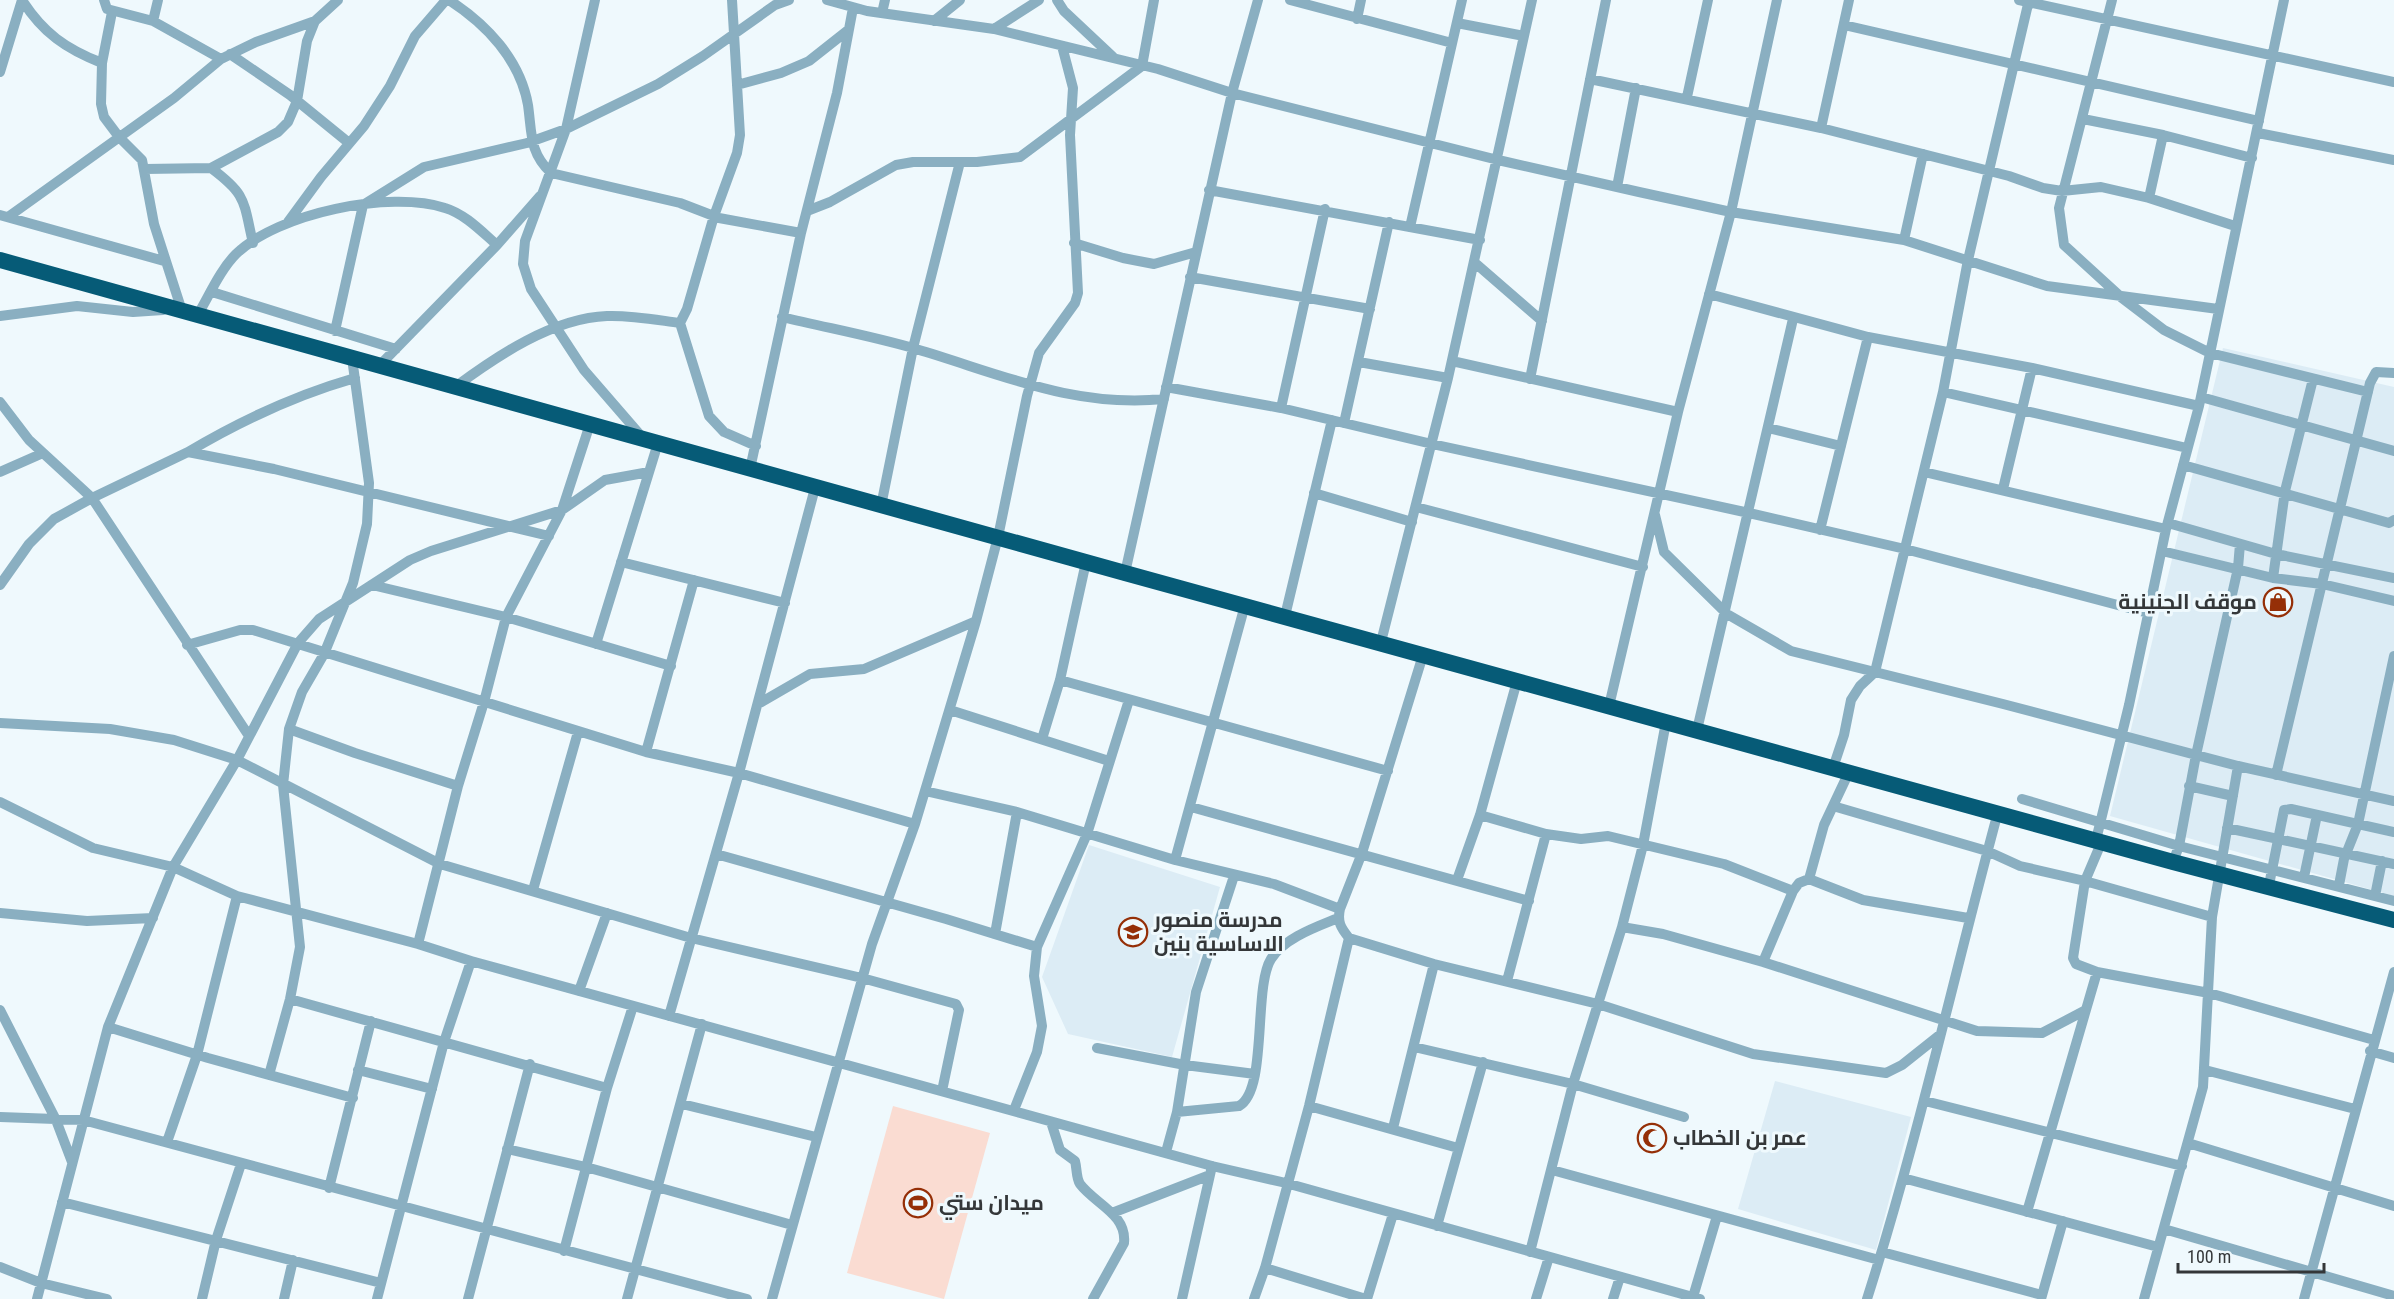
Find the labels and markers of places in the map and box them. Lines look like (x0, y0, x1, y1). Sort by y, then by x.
shop icon: موقف الجنينية (2262, 586, 2294, 618)
place label: موقف الجنينية (2118, 590, 2257, 615)
place label: مدرسة منصور الاساسية بنين (1153, 908, 1284, 956)
school or university icon: مدرسة منصور الاساسية بنين (1117, 916, 1149, 948)
mosque icon: عمر بن الخطاب (1636, 1122, 1668, 1154)
place label: عمر بن الخطاب (1673, 1126, 1807, 1150)
sports icon: ميدان ستي (902, 1187, 934, 1219)
place label: ميدان ستي (939, 1191, 1044, 1220)

